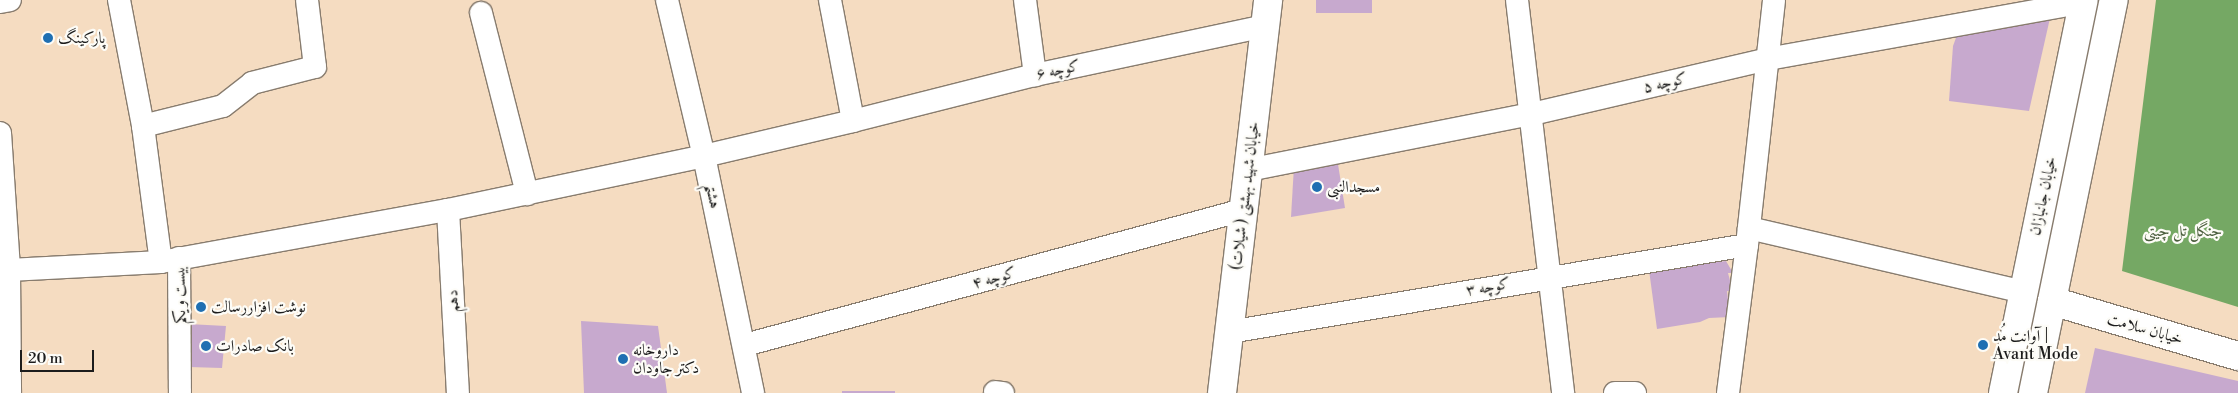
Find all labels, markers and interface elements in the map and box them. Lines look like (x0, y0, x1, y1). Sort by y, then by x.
place label: پارکینگ (58, 28, 105, 48)
marker: پارکینگ (42, 32, 54, 44)
street label: کوچه ۶ (1034, 56, 1082, 84)
street label: کوچه ۵ (1641, 69, 1689, 97)
street label: خیابان شهید بهشتی ( شیلات) (1226, 121, 1264, 271)
street label: خیابان جانبازان (2025, 155, 2061, 237)
place label: مسجدالنبی (1327, 177, 1380, 197)
marker: مسجدالنبی (1311, 181, 1323, 193)
street label: هشتم (701, 182, 725, 210)
park label: جنگل تل چیتی (2144, 221, 2222, 241)
street label: کوچه ۴ (970, 263, 1018, 293)
street label: بیست و یکم (170, 266, 190, 324)
street label: کوچه ۳ (1464, 274, 1512, 300)
street label: دهم (443, 289, 463, 313)
place label: نوشت افزاررسالت (211, 297, 306, 317)
marker: نوشت افزاررسالت (195, 301, 207, 313)
street label: خیابان سلامت (2105, 309, 2185, 349)
place label: آوانت مُد | Avant Mode (1993, 326, 2078, 364)
place label: بانک صادرات (216, 336, 294, 356)
marker: آوانت مُد | Avant Mode (1977, 339, 1989, 351)
scale bar (22, 340, 96, 372)
marker: بانک صادرات (200, 340, 212, 352)
place label: داروخانه دکتر جاودان (633, 340, 699, 378)
text: 20 m (28, 349, 63, 368)
marker: داروخانه دکتر جاودان (617, 353, 629, 365)

